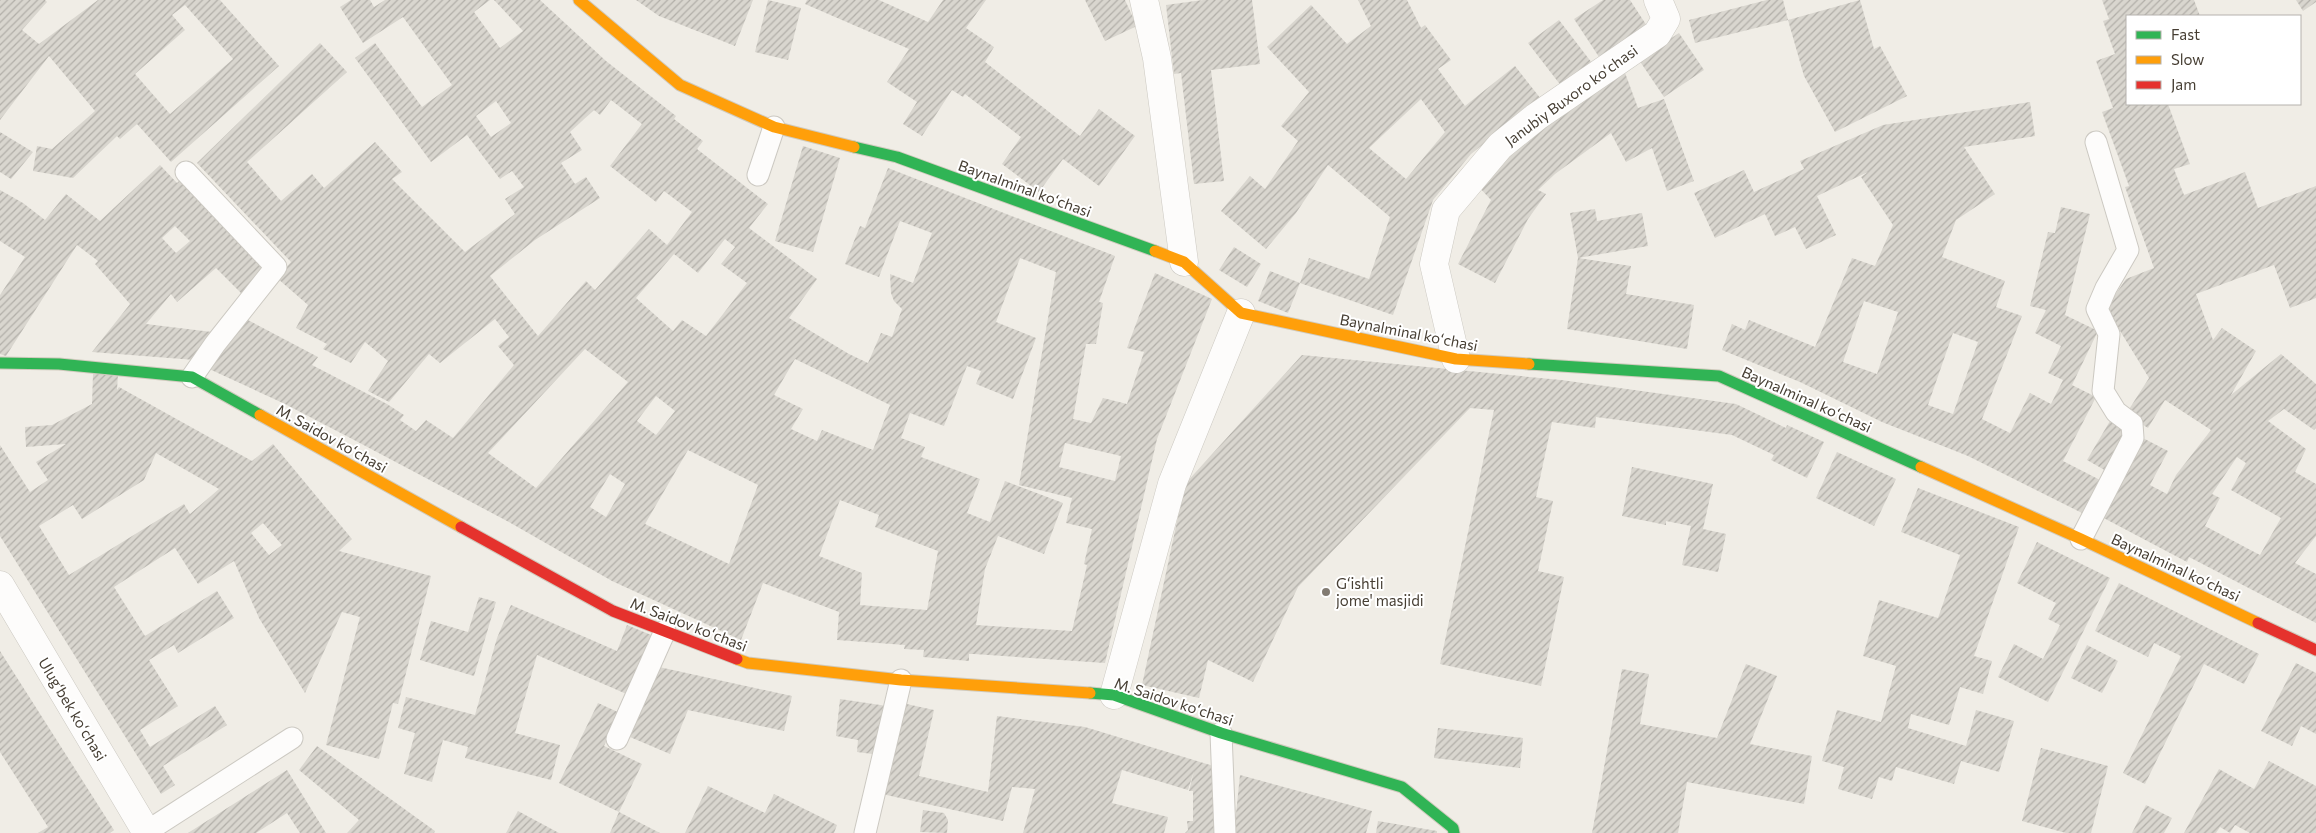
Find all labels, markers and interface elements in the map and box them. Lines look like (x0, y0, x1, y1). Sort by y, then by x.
legend (2126, 15, 2301, 105)
text: Fast (2171, 25, 2200, 43)
street label: Janubiy Buxoro koʻchasi (1501, 41, 1641, 149)
text: Slow (2171, 50, 2204, 68)
text: Jam (2171, 75, 2196, 93)
street label: Baynalminal koʻchasi (956, 156, 1094, 220)
street label: Baynalminal koʻchasi (1338, 310, 1480, 354)
street label: Baynalminal koʻchasi (1739, 362, 1875, 436)
street label: M. Saidov koʻchasi (273, 400, 391, 476)
street label: Baynalminal koʻchasi (2109, 529, 2243, 605)
place label: Gʻishtli jome' masjidi (1336, 574, 1424, 609)
marker: Gʻishtli jome' masjidi (1320, 586, 1332, 598)
street label: M. Saidov koʻchasi (628, 593, 750, 655)
street label: Ulugʻbek koʻchasi (35, 654, 111, 764)
street label: M. Saidov koʻchasi (1112, 673, 1236, 729)

